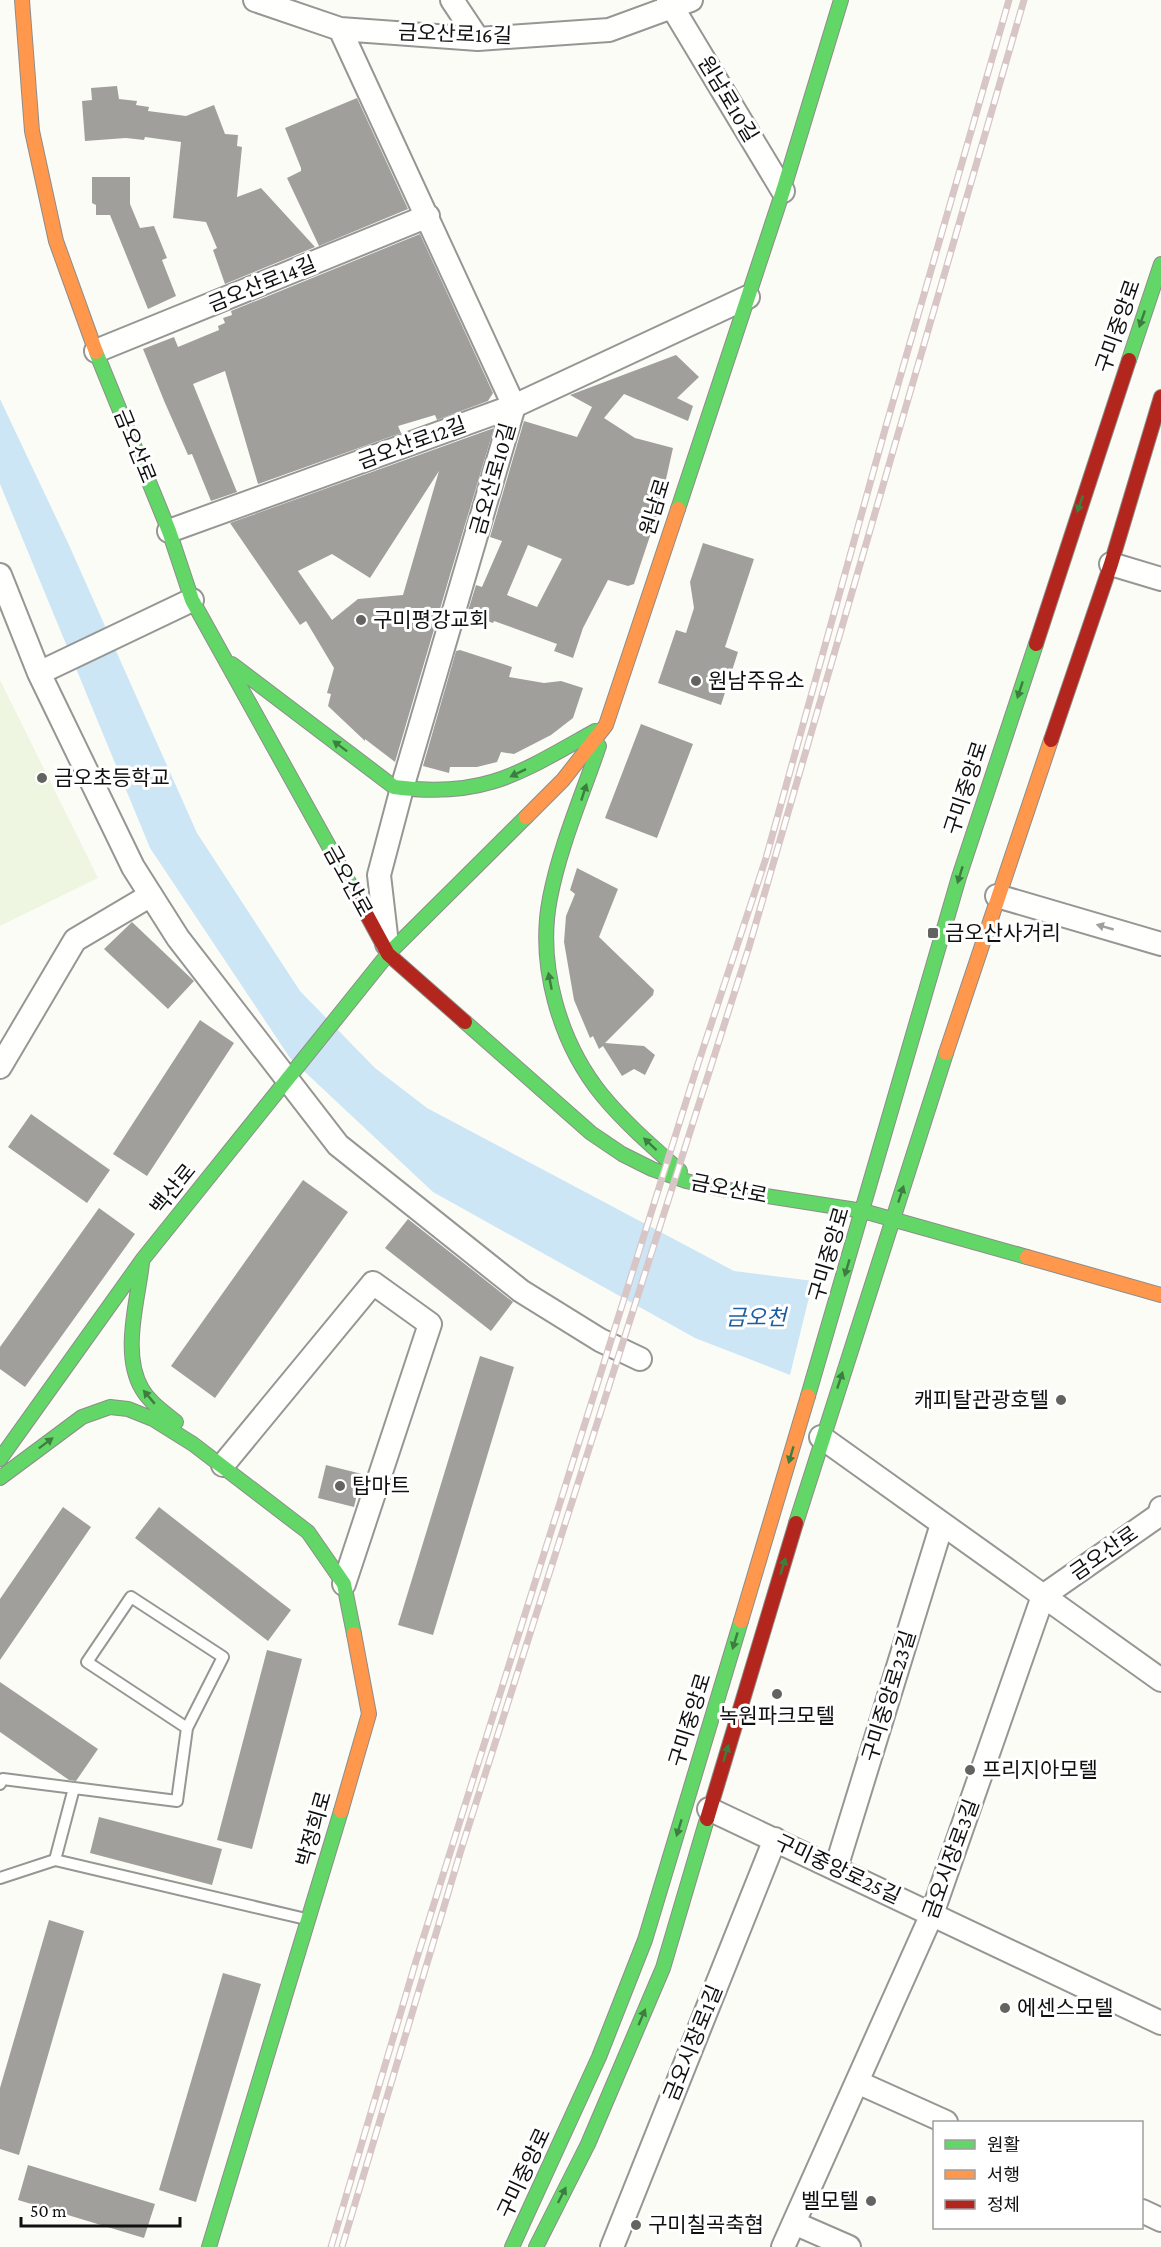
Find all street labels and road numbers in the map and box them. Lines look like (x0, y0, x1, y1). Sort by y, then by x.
street label: 금오산로16길 (397, 20, 513, 48)
street label: 원남로10길 (693, 52, 763, 146)
street label: 금오산로14길 (205, 251, 319, 317)
street label: 구미중앙로 (1091, 276, 1145, 376)
street label: 금오산로 (109, 406, 161, 486)
street label: 금오산로12길 (355, 412, 469, 474)
street label: 금오산로10길 (466, 420, 520, 538)
street label: 원남로 (635, 476, 675, 538)
street label: 구미중앙로 (940, 738, 992, 838)
street label: 금오산로 (319, 841, 377, 921)
street label: 백산로 (145, 1159, 201, 1219)
street label: 금오산로 (689, 1170, 769, 1208)
street label: 구미중앙로 (804, 1204, 854, 1304)
street label: 금오산로 (1065, 1521, 1143, 1585)
street label: 구미중앙로23길 (858, 1628, 920, 1764)
street label: 구미중앙로 (664, 1670, 716, 1770)
street label: 박정희로 (292, 1789, 336, 1869)
street label: 금오시장로3길 (918, 1796, 984, 1922)
street label: 구미중앙로25길 (771, 1829, 905, 1909)
street label: 금오시장로1길 (659, 1982, 727, 2104)
street label: 구미중앙로 (493, 2124, 555, 2222)

